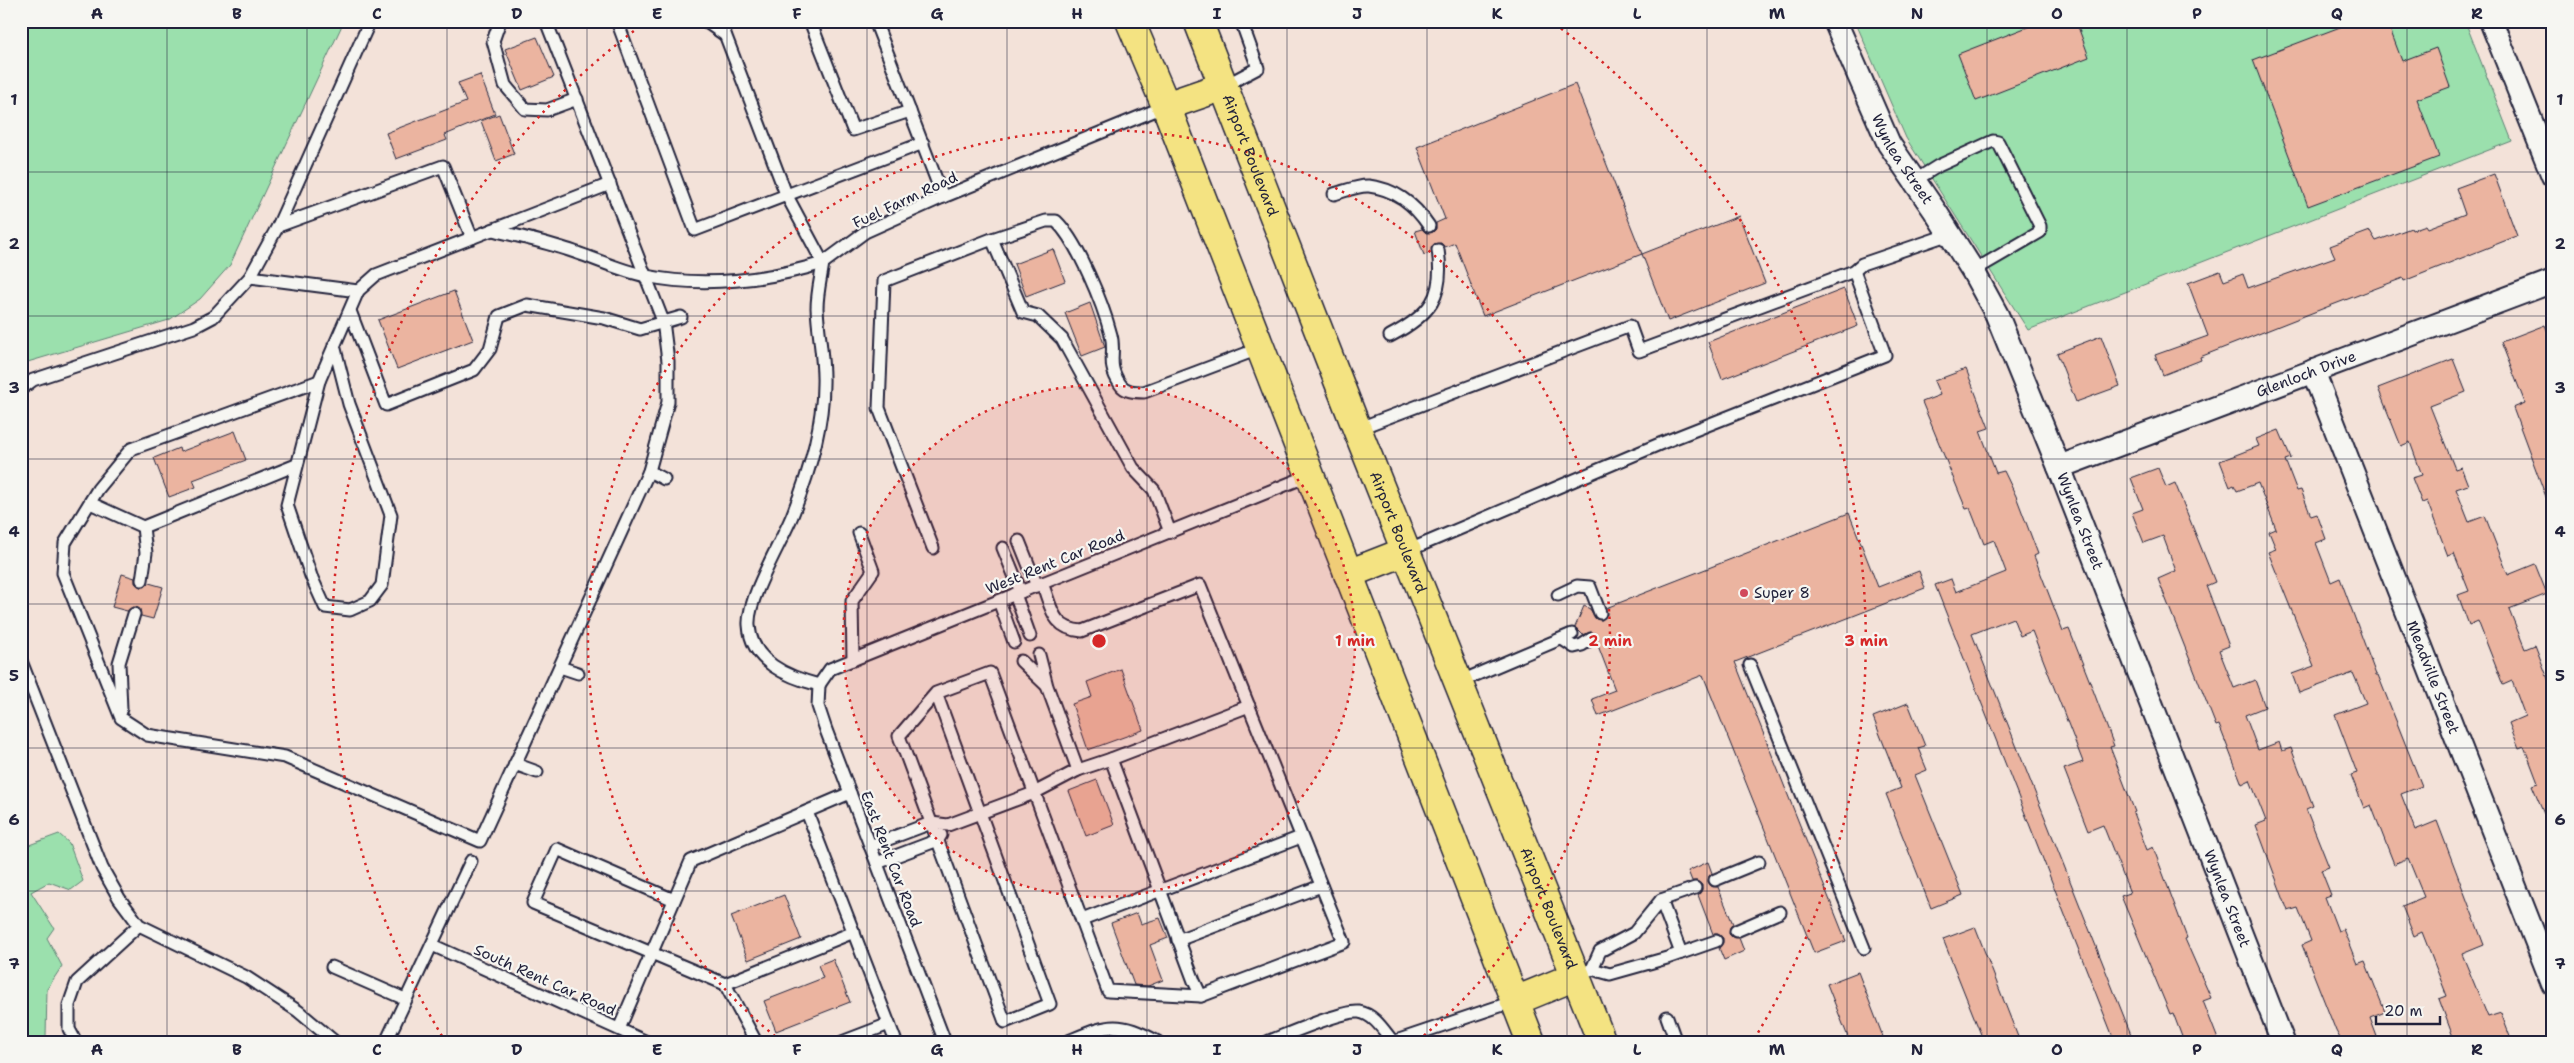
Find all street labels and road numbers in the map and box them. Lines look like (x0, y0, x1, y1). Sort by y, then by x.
street label: Airport Boulevard (1217, 91, 1283, 220)
street label: Wynlea Street (1867, 111, 1938, 208)
street label: Fuel Farm Road (849, 167, 961, 233)
street label: Glenloch Drive (2253, 346, 2359, 402)
street label: Airport Boulevard (1365, 468, 1432, 596)
street label: Wynlea Street (2052, 469, 2108, 573)
street label: West Rent Car Road (983, 525, 1128, 599)
street label: Meadville Street (2402, 618, 2464, 737)
street label: East Rent Car Road (856, 788, 926, 930)
street label: Airport Boulevard (1515, 844, 1582, 973)
street label: Wynlea Street (2199, 847, 2255, 950)
street label: South Rent Car Road (471, 940, 620, 1021)

